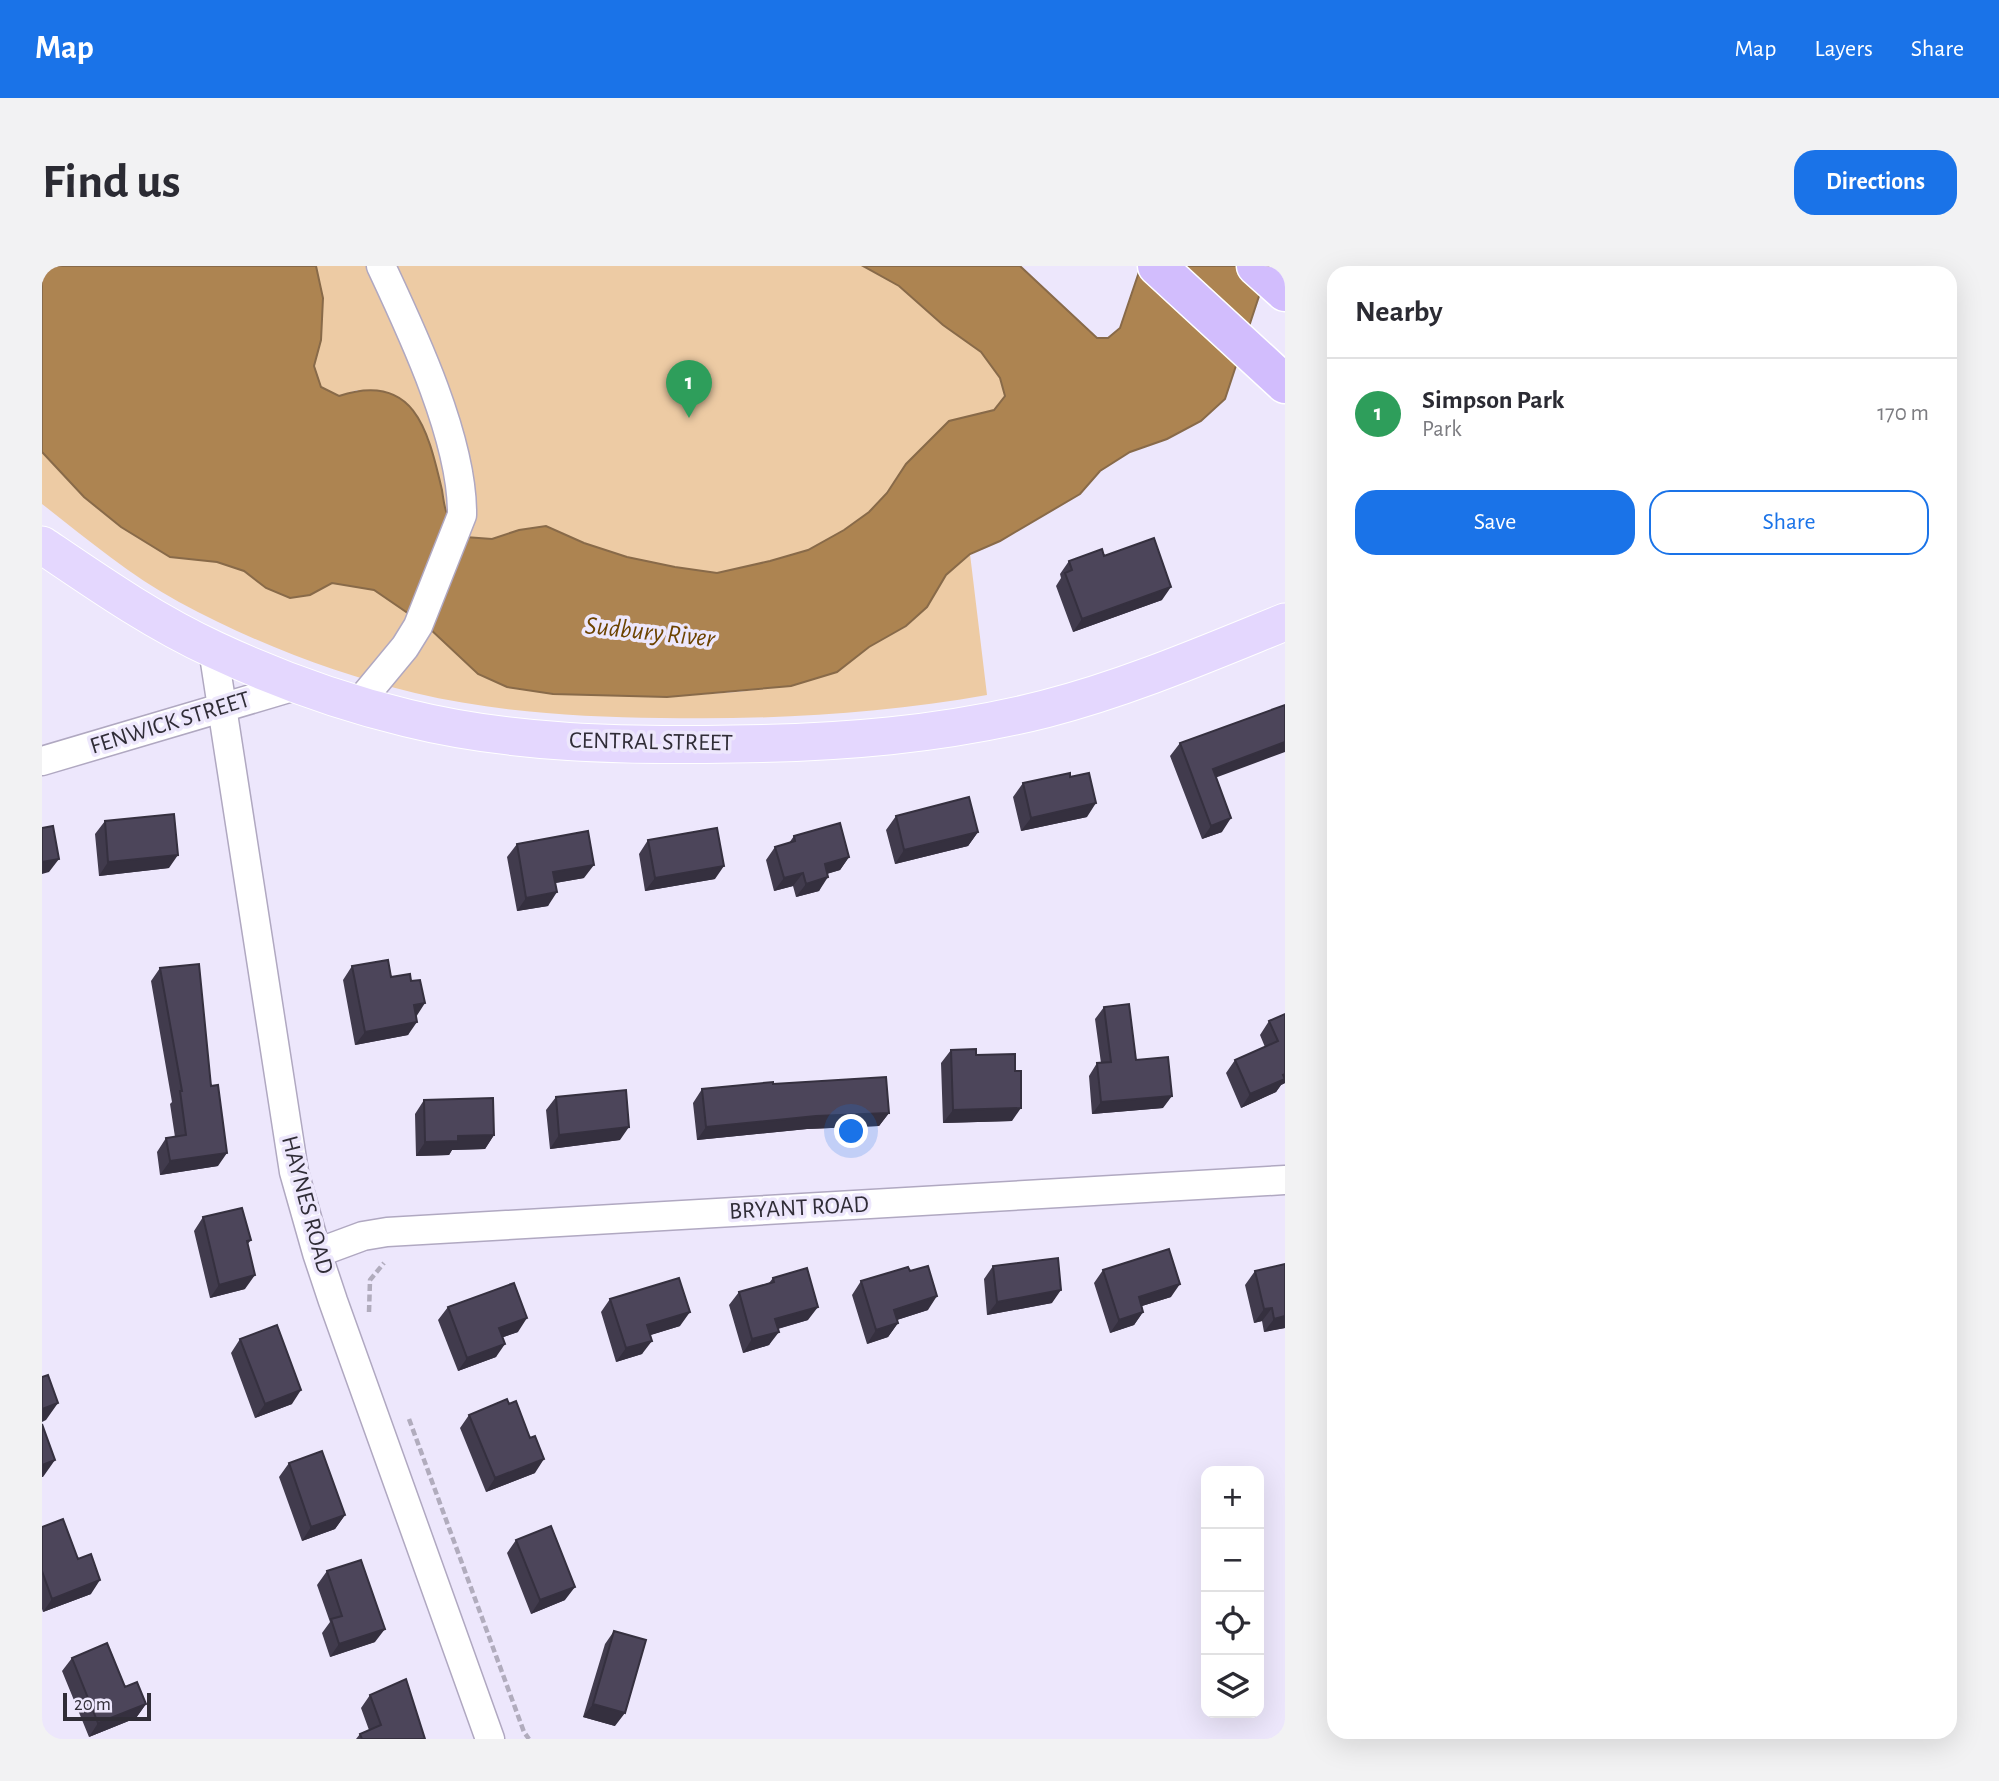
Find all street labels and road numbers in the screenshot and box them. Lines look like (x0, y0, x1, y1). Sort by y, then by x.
street label: FENWICK STREET (87, 687, 253, 759)
street label: CENTRAL STREET (569, 729, 733, 755)
street label: HAYNES ROAD (277, 1133, 337, 1277)
street label: BRYANT ROAD (728, 1192, 870, 1224)

